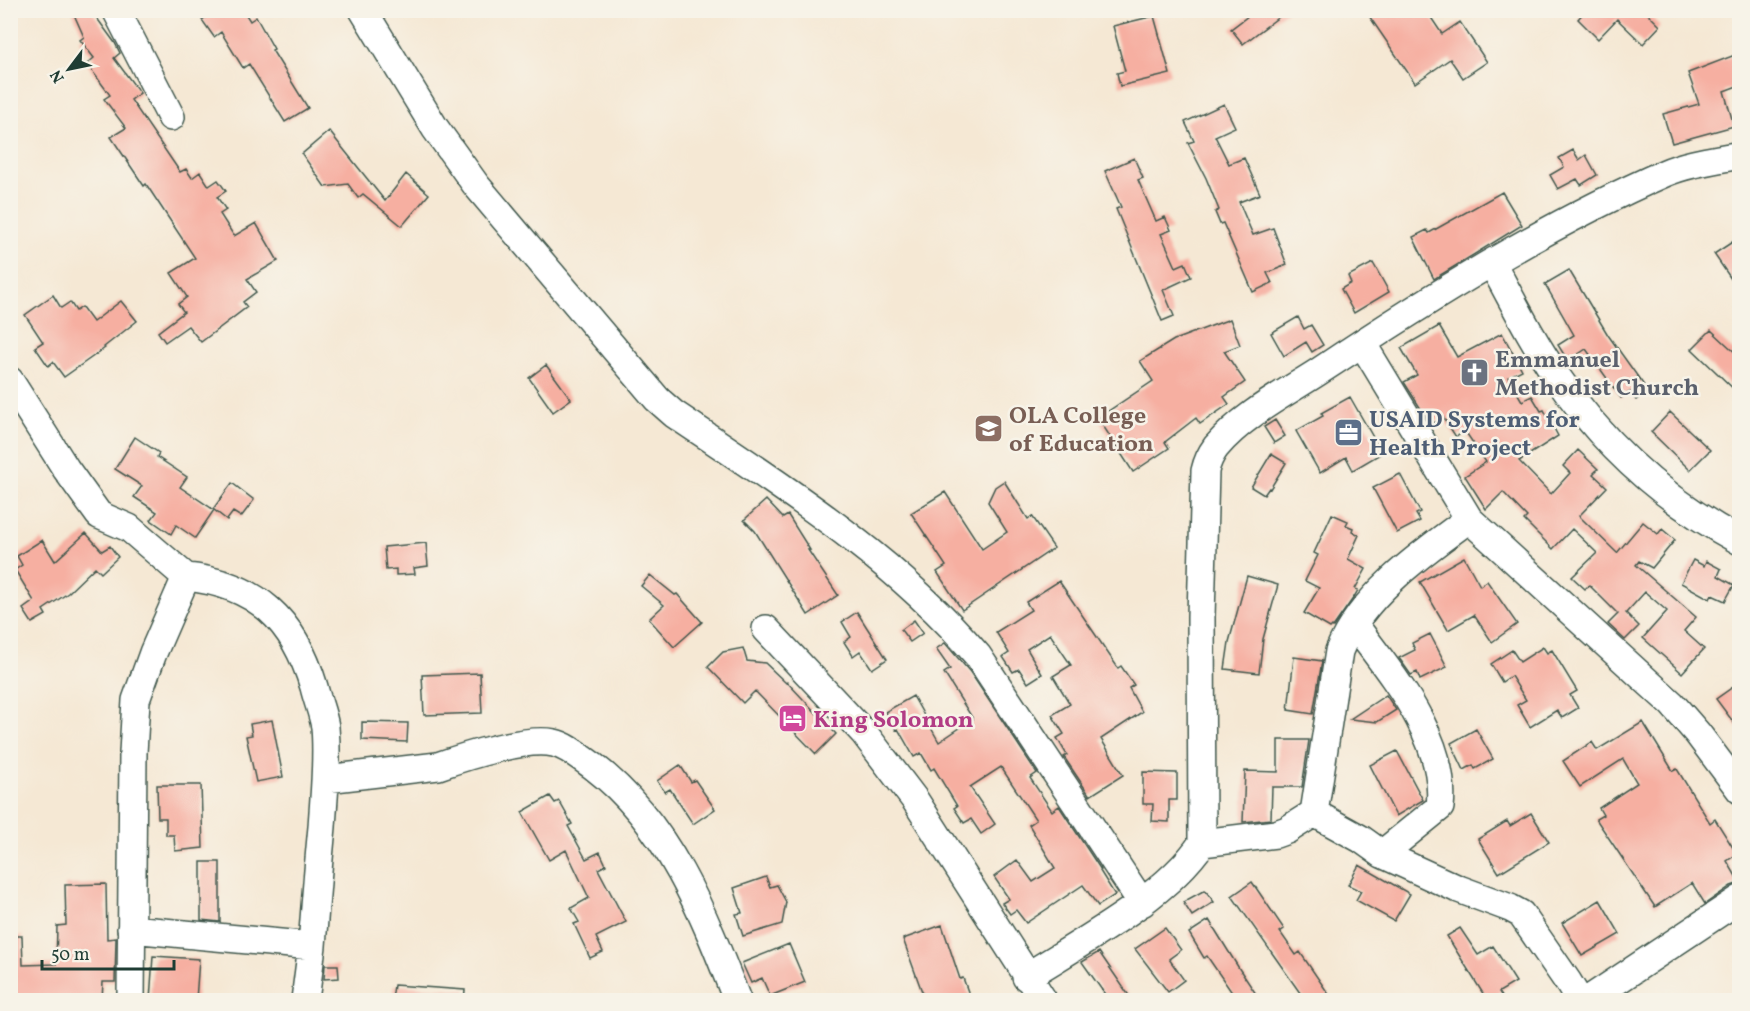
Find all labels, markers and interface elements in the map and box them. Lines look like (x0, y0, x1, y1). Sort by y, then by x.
north arrow (39, 39, 99, 99)
text: N (45, 65, 70, 87)
place label: Emmanuel Methodist Church (1495, 344, 1699, 406)
church icon: Emmanuel Methodist Church (1458, 357, 1490, 389)
place label: OLA College of Education (1009, 400, 1154, 462)
place label: USAID Systems for Health Project (1369, 404, 1580, 466)
school or university icon: OLA College of Education (972, 413, 1004, 445)
office icon: USAID Systems for Health Project (1332, 417, 1364, 449)
hotel icon: King Solomon (776, 703, 808, 735)
place label: King Solomon (813, 704, 974, 738)
scale bar (42, 933, 174, 971)
text: 50 m (51, 943, 90, 968)

